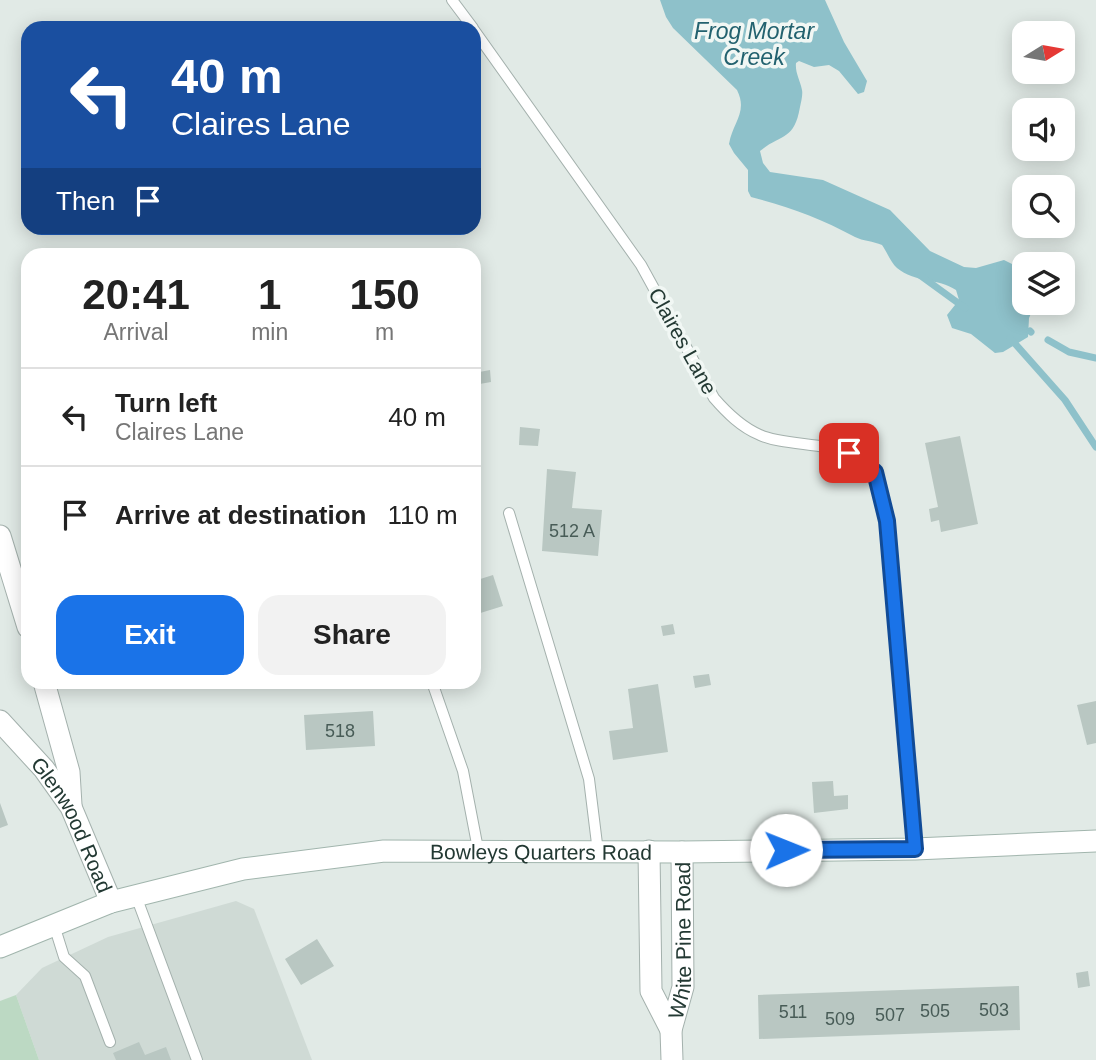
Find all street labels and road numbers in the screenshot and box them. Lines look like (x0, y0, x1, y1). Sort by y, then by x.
street label: Claires Lane (644, 284, 722, 398)
street label: Glenwood Road (27, 752, 117, 896)
street label: Bowleys Quarters Road (430, 840, 652, 863)
street label: White Pine Road (663, 862, 695, 1021)

